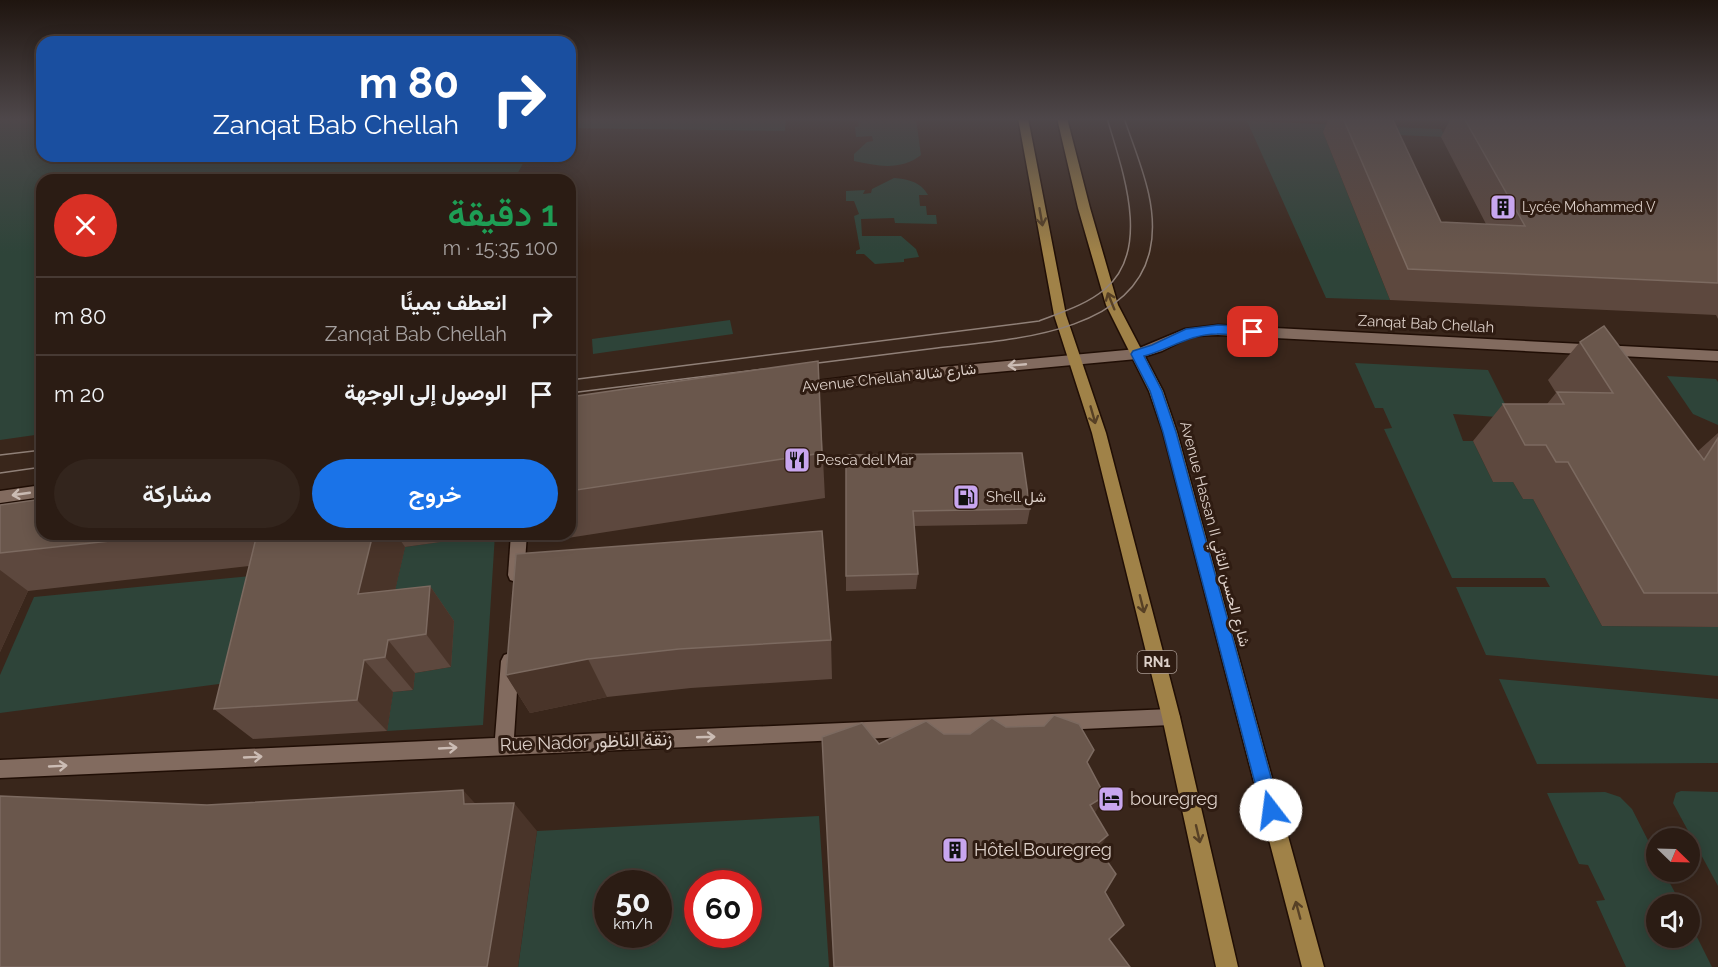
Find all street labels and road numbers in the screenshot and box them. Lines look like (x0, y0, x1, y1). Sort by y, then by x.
street label: Zanqat Bab Chellah (1357, 311, 1495, 337)
street label: Avenue Chellah شارع شالة (801, 360, 977, 398)
street label: Avenue Hassan II شارع الحسن الثاني (1172, 419, 1254, 650)
road number: RN1 (1138, 651, 1176, 673)
street label: Rue Nador زنقة الناظور (499, 728, 673, 756)

